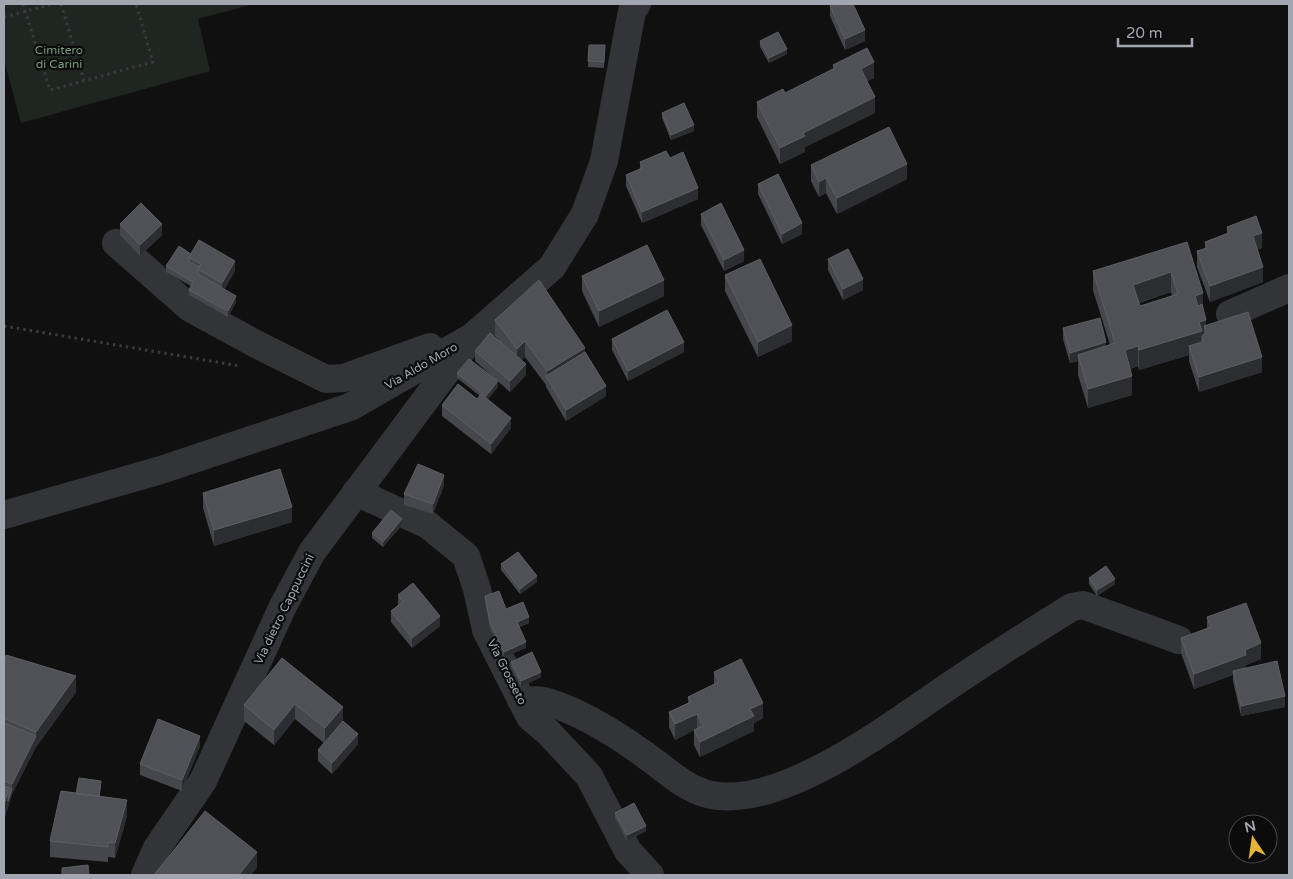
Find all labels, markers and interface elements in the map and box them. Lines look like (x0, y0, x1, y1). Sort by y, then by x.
scale bar (1118, 15, 1192, 47)
text: 20 m (1126, 24, 1163, 42)
park label: Cimitero di Carini (35, 43, 83, 71)
street label: Via Aldo Moro (382, 340, 460, 392)
street label: Via dietro Cappuccini (251, 551, 317, 667)
street label: Via Grosseto (484, 637, 530, 707)
north arrow (1228, 814, 1278, 864)
text: N (1243, 817, 1258, 836)

